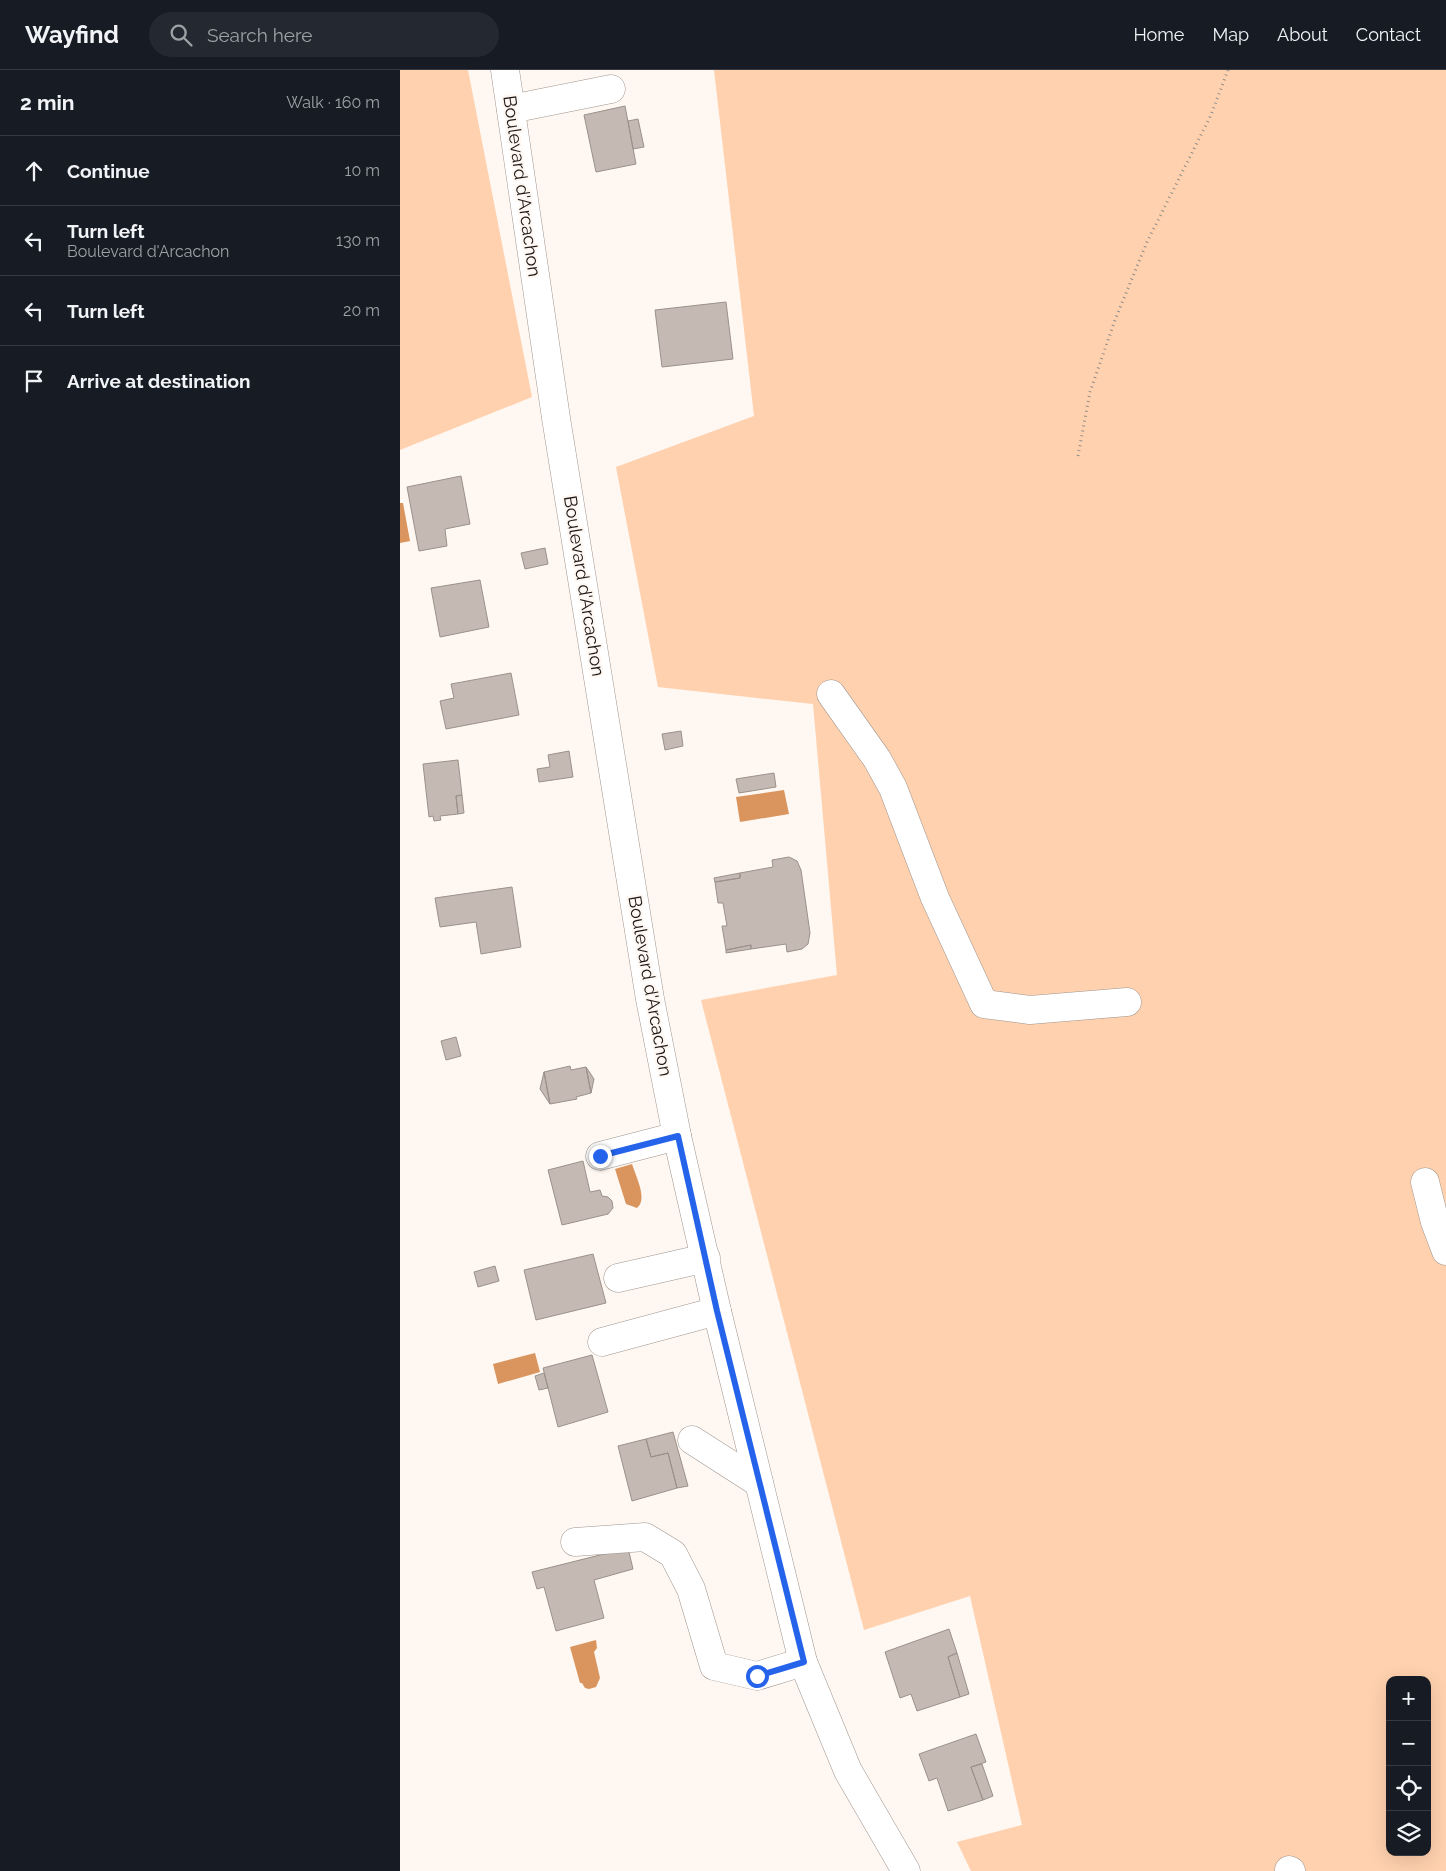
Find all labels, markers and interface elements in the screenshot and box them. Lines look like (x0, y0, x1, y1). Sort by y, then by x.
search box (149, 12, 499, 57)
text: Wayfind (25, 20, 119, 49)
icon: search (167, 21, 195, 49)
text: Search here (207, 24, 312, 46)
text: Home (1133, 24, 1184, 45)
text: Map (1212, 24, 1249, 45)
text: About (1277, 24, 1328, 45)
text: Contact (1356, 24, 1421, 45)
text: 2 min (20, 90, 74, 115)
text: Walk · 160 m (286, 93, 380, 112)
street label: Boulevard d'Arcachon (499, 94, 546, 278)
icon: ahead (20, 157, 48, 185)
text: Continue (67, 160, 150, 182)
text: 10 m (345, 161, 380, 180)
text: Turn left (67, 220, 144, 242)
icon: left (20, 227, 48, 255)
text: 130 m (336, 231, 380, 250)
text: Boulevard d'Arcachon (67, 242, 229, 261)
icon: left (20, 297, 48, 325)
text: Turn left (67, 300, 144, 322)
text: 20 m (343, 301, 380, 320)
icon: arrive (20, 367, 48, 395)
text: Arrive at destination (67, 370, 251, 392)
street label: Boulevard d'Arcachon (560, 494, 609, 678)
street label: Boulevard d'Arcachon (624, 894, 677, 1078)
route end (589, 1145, 612, 1168)
route start (746, 1665, 769, 1688)
map controls (1386, 1676, 1431, 1856)
button: + (1386, 1676, 1431, 1721)
button: − (1386, 1721, 1431, 1766)
button: locate (1386, 1766, 1431, 1811)
button: layers (1386, 1811, 1431, 1856)

